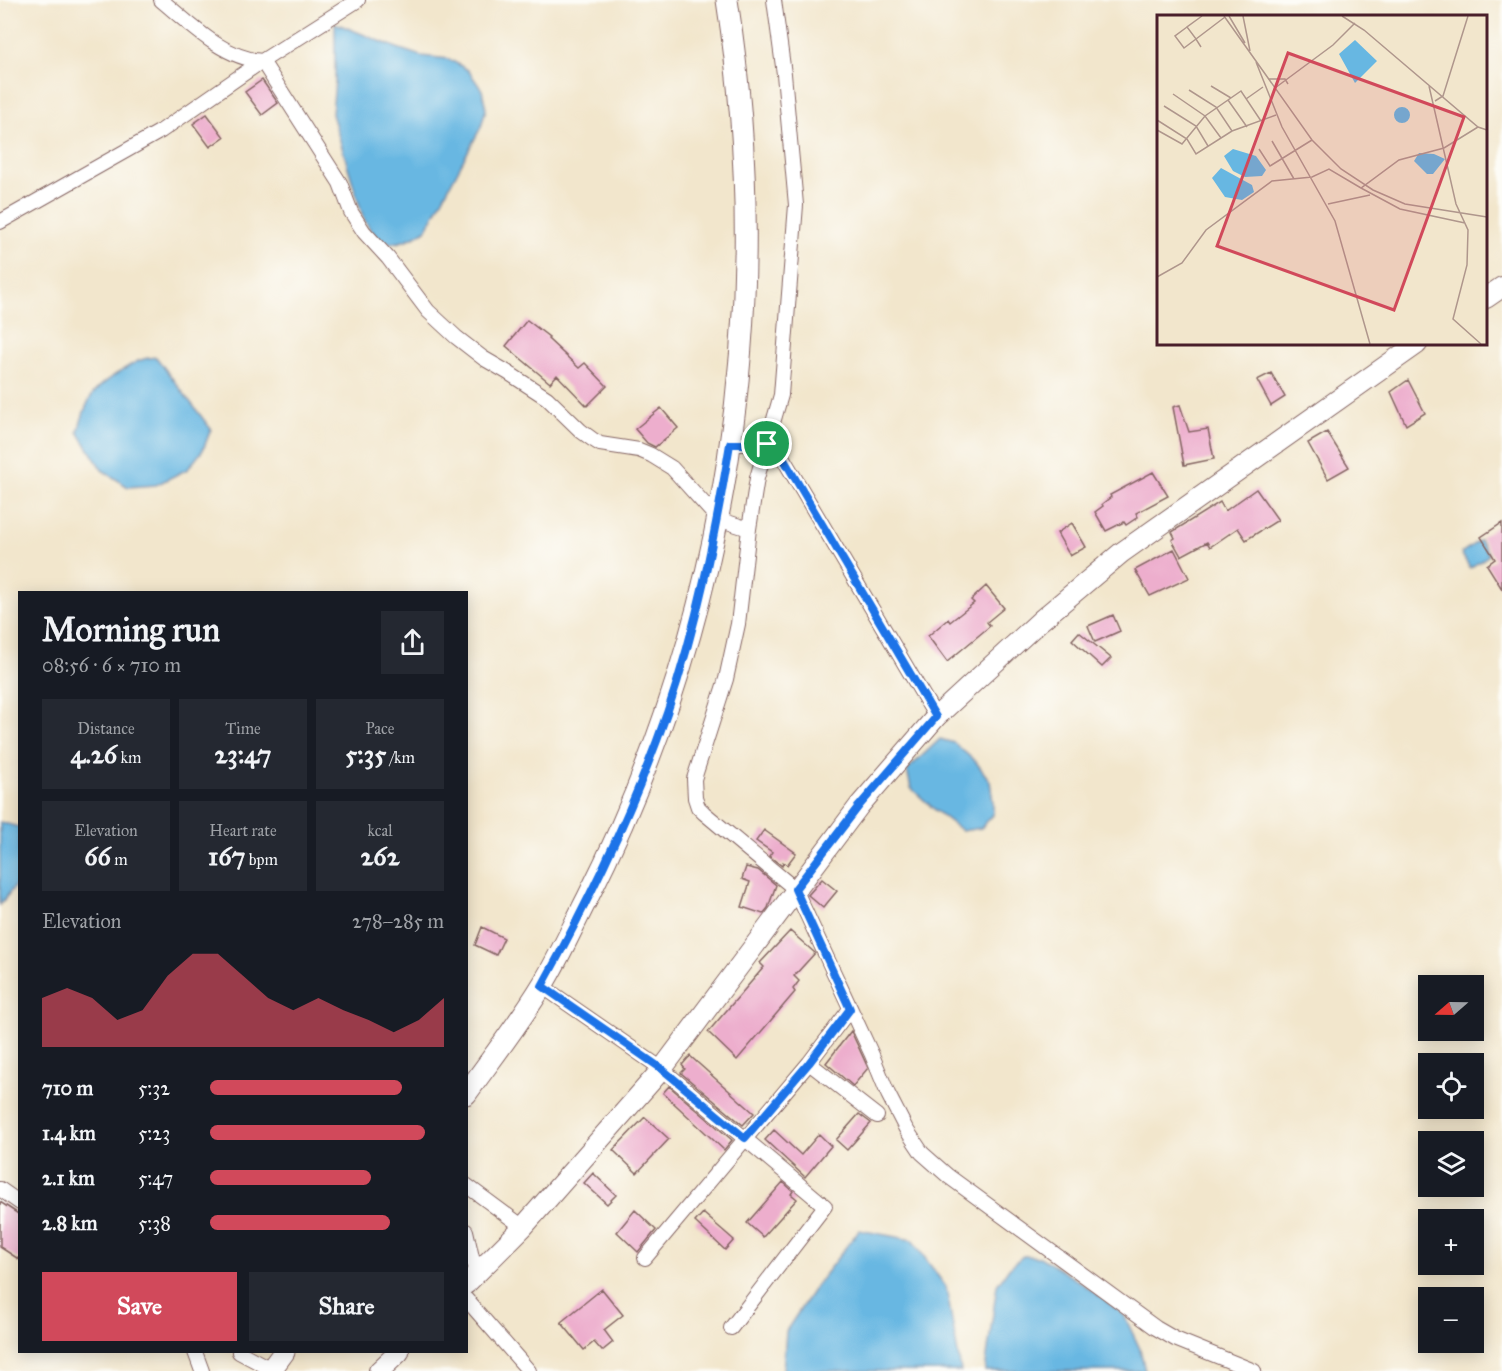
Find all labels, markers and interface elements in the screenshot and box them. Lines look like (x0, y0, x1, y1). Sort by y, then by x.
inset map (1157, 15, 1487, 345)
pin (741, 418, 792, 469)
icon: arrive (750, 427, 783, 460)
text: Morning run (42, 610, 220, 650)
button: share (381, 611, 444, 674)
text: 08:56 · 6 × 710 m (42, 653, 181, 677)
text: Distance (77, 719, 135, 738)
text: Time (225, 719, 261, 738)
text: Pace (365, 719, 395, 738)
text: 4.26 (71, 738, 117, 770)
text: 23:47 (214, 738, 272, 770)
text: 5:35 (345, 738, 386, 770)
text: km (117, 748, 141, 767)
text: /km (386, 748, 415, 767)
text: Elevation (74, 821, 138, 840)
text: Heart rate (209, 821, 277, 840)
text: kcal (367, 821, 393, 840)
text: 66 (84, 840, 111, 872)
text: 167 (208, 840, 245, 872)
text: 262 (361, 840, 399, 872)
text: m (111, 850, 128, 869)
text: bpm (245, 850, 278, 869)
text: Elevation (42, 909, 121, 933)
text: 278–285 m (352, 909, 444, 933)
north arrow (1418, 975, 1484, 1041)
map controls (1418, 975, 1484, 1353)
button: locate (1418, 1053, 1484, 1119)
text: 710 m (42, 1076, 93, 1100)
text: 5:32 (138, 1076, 170, 1100)
text: 1.4 km (42, 1121, 96, 1145)
text: 5:23 (138, 1121, 170, 1145)
button: layers (1418, 1131, 1484, 1197)
text: 2.1 km (42, 1166, 95, 1190)
text: 5:47 (138, 1166, 173, 1190)
button: + (1418, 1209, 1484, 1275)
text: 2.8 km (42, 1211, 97, 1235)
text: 5:38 (138, 1211, 171, 1235)
button: Save (42, 1272, 237, 1341)
button: Share (249, 1272, 444, 1341)
button: − (1418, 1287, 1484, 1353)

